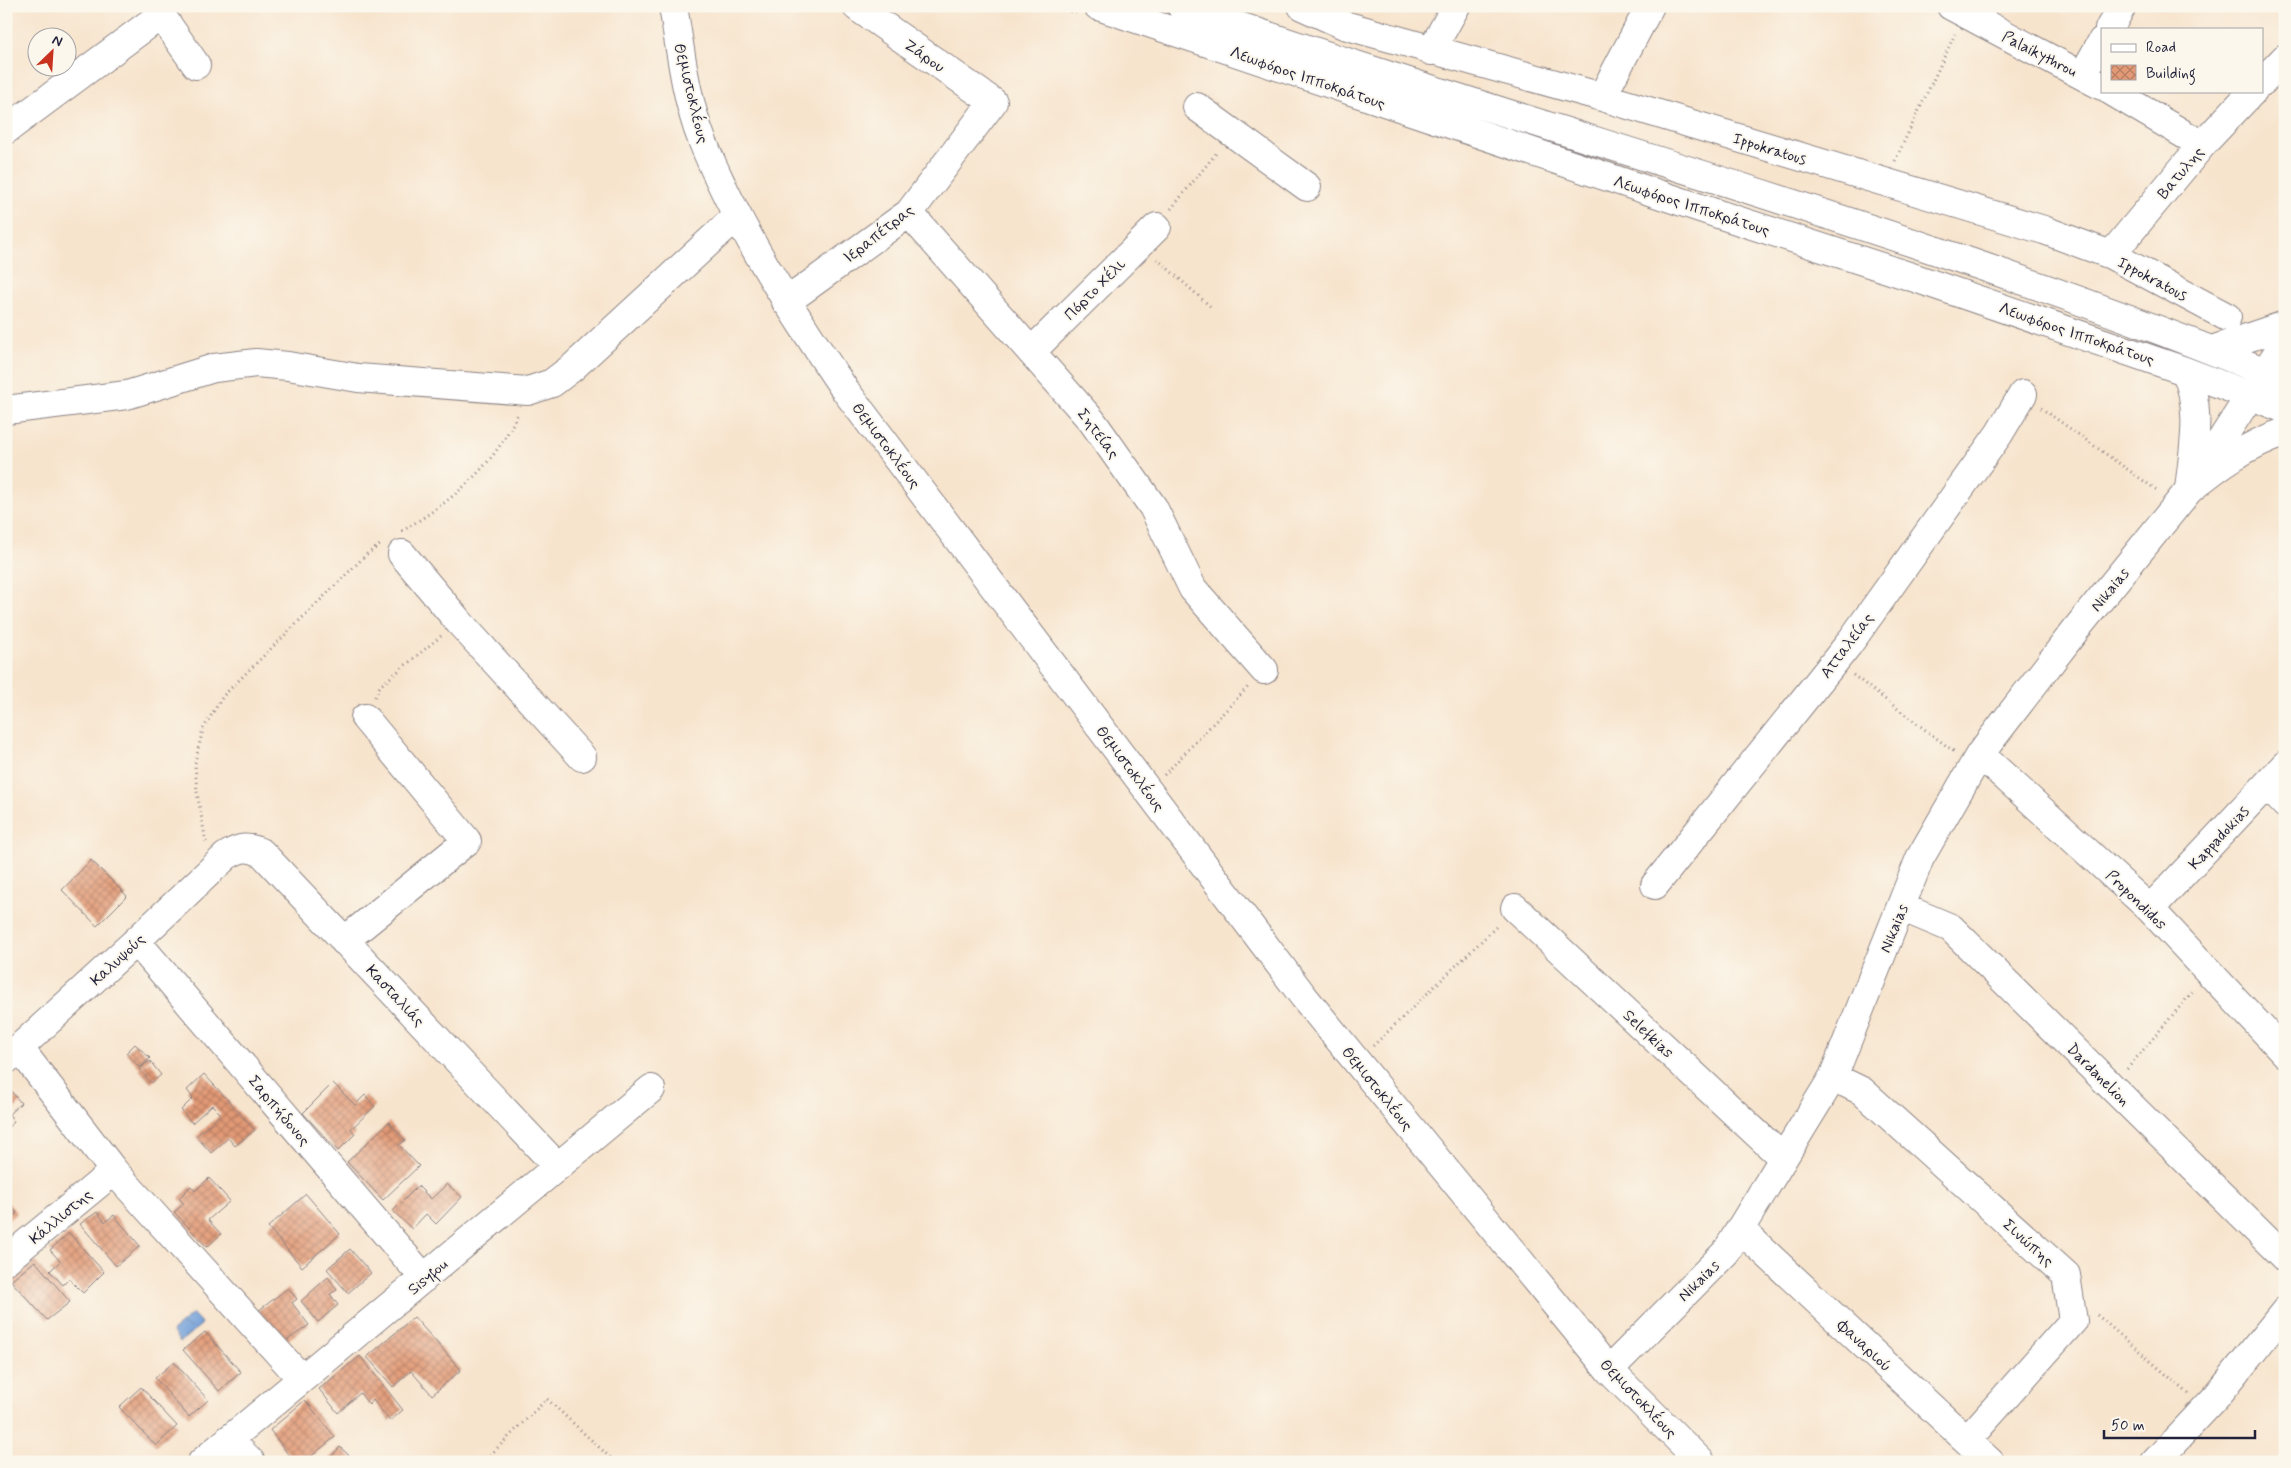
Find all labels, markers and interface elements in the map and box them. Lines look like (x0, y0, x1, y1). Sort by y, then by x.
street label: Palaikythrou (1998, 26, 2080, 82)
north arrow (28, 28, 78, 78)
legend (2101, 28, 2264, 92)
text: N (49, 31, 65, 51)
street label: Ζάρου (900, 35, 949, 78)
text: Road (2146, 38, 2176, 58)
street label: Θεμιστοκλέους (668, 41, 714, 146)
street label: Λεωφόρος Ιπποκράτους (1227, 42, 1388, 115)
text: Building (2146, 64, 2196, 85)
street label: Ippokratous (1730, 128, 1809, 171)
street label: Βατυλης (2153, 142, 2209, 204)
street label: Λεωφόρος Ιπποκράτους (1611, 171, 1772, 242)
street label: Ιεραπέτρας (839, 199, 919, 268)
street label: Ippokratous (2114, 252, 2191, 306)
street label: Πόρτο Χέλι (1059, 254, 1130, 325)
street label: Λεωφόρος Ιπποκράτους (1996, 298, 2157, 371)
street label: Θεμιστοκλέους (847, 398, 926, 493)
street label: Σητείας (1072, 404, 1124, 463)
street label: Nikaias (2086, 564, 2134, 616)
street label: Ατταλείας (1816, 609, 1879, 683)
street label: Θεμιστοκλέους (1091, 721, 1170, 816)
street label: Kappadokias (2184, 801, 2254, 875)
street label: Propondidos (2101, 866, 2171, 935)
street label: Nikaias (1875, 901, 1914, 956)
street label: Καλυψούς (86, 929, 150, 991)
street label: Κασταλιάς (361, 961, 429, 1031)
street label: Selefkias (1618, 1005, 1678, 1063)
street label: Dardanelion (2062, 1039, 2134, 1111)
street label: Θεμιστοκλέους (1336, 1042, 1418, 1135)
street label: Σαρπήδονος (243, 1071, 315, 1151)
street label: Κάλλιστης (25, 1185, 97, 1250)
street label: Σινώπης (1998, 1215, 2058, 1272)
street label: Sisyfou (404, 1254, 454, 1302)
street label: Nikaias (1674, 1256, 1724, 1306)
street label: Φαναριού (1831, 1315, 1896, 1377)
street label: Θεμιστοκλέους (1595, 1354, 1682, 1443)
scale bar (2104, 1408, 2255, 1440)
text: 50 m (2111, 1416, 2145, 1436)

